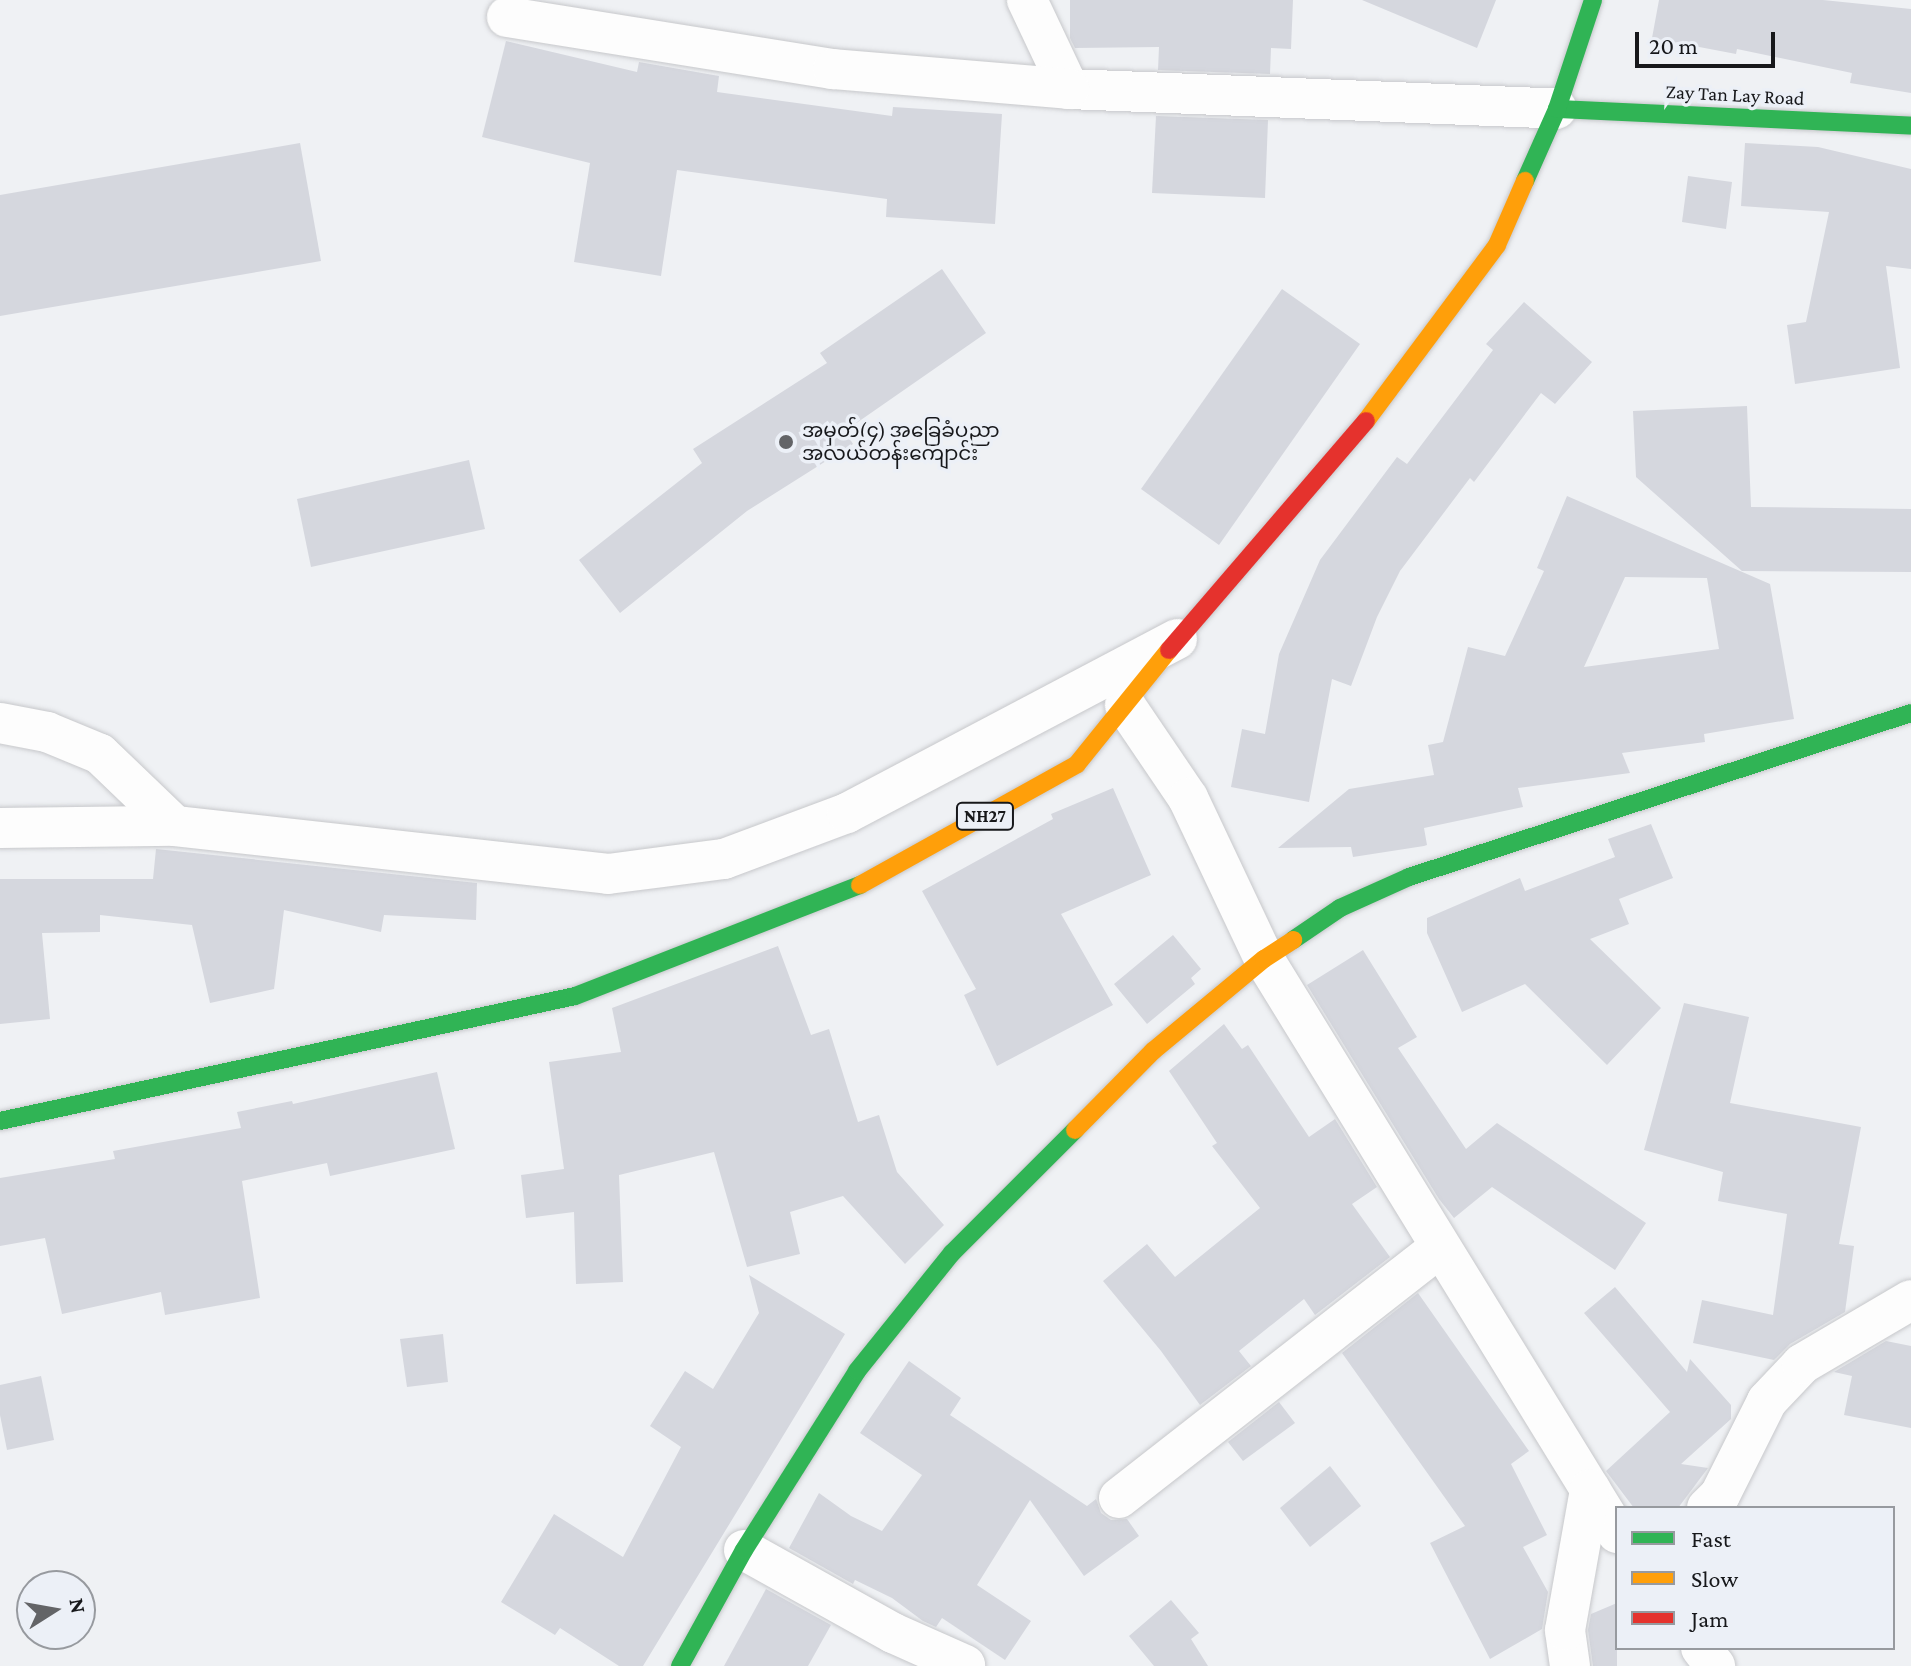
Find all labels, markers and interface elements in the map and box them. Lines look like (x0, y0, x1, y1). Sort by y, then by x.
scale bar (1639, 16, 1779, 66)
text: 20 m (1649, 32, 1698, 59)
street label: Zay Tan Lay Road (1665, 79, 1805, 111)
place label: အမှတ်(၄) အခြေခံပညာ အလယ်တန်းကျောင်း (802, 418, 1000, 465)
marker: အမှတ်(၄) အခြေခံပညာ အလယ်တန်းကျောင်း (777, 433, 795, 451)
road number: NH27 (955, 802, 1015, 830)
legend (1615, 1506, 1895, 1650)
text: Fast (1691, 1525, 1731, 1552)
text: Slow (1691, 1565, 1738, 1592)
north arrow (16, 1570, 96, 1650)
text: N (64, 1596, 92, 1615)
text: Jam (1691, 1605, 1729, 1632)

